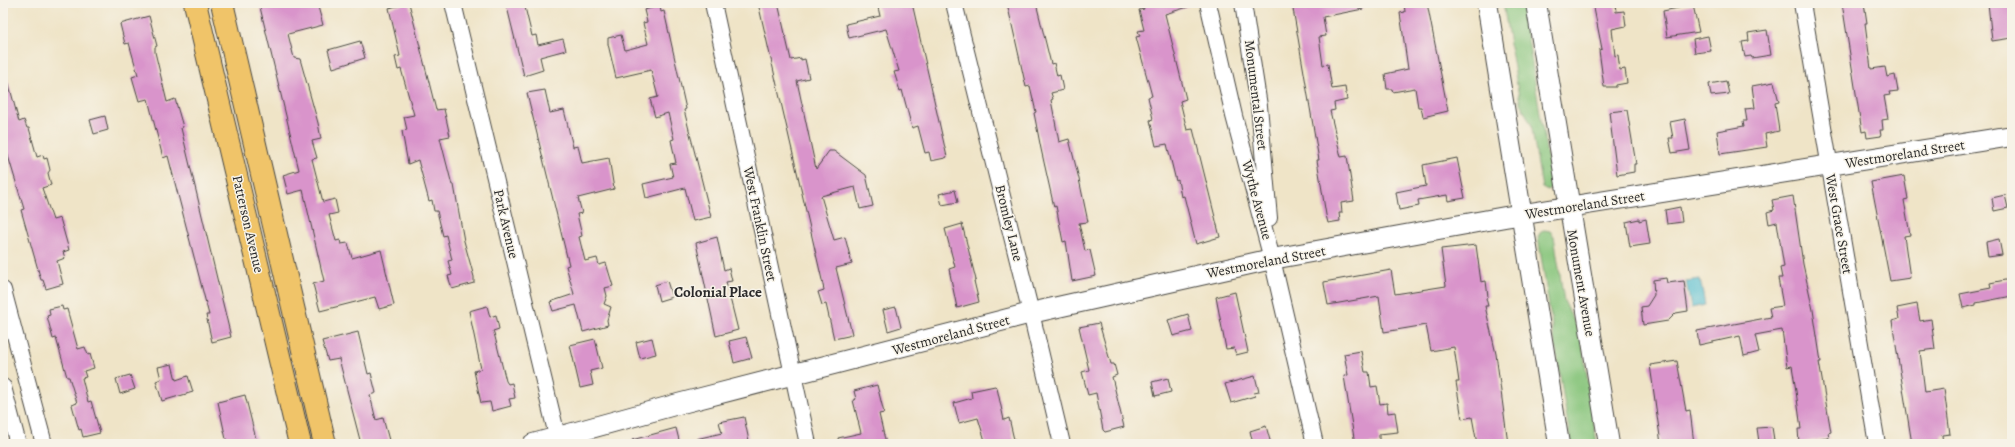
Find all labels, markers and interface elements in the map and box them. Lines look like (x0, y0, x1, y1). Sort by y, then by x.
street label: Monumental Street (1240, 39, 1272, 152)
street label: Westmoreland Street (1843, 135, 1967, 173)
street label: Wythe Avenue (1237, 157, 1277, 242)
street label: West Franklin Street (738, 164, 782, 283)
street label: West Grace Street (1821, 171, 1857, 276)
street label: Patterson Avenue (228, 173, 268, 275)
street label: Bromley Lane (990, 183, 1028, 263)
street label: Westmoreland Street (1523, 186, 1647, 224)
street label: Park Avenue (489, 187, 523, 261)
street label: Monument Avenue (1562, 228, 1600, 338)
street label: Westmoreland Street (1204, 241, 1328, 283)
district label: Colonial Place (674, 282, 762, 302)
street label: Westmoreland Street (889, 310, 1012, 360)

